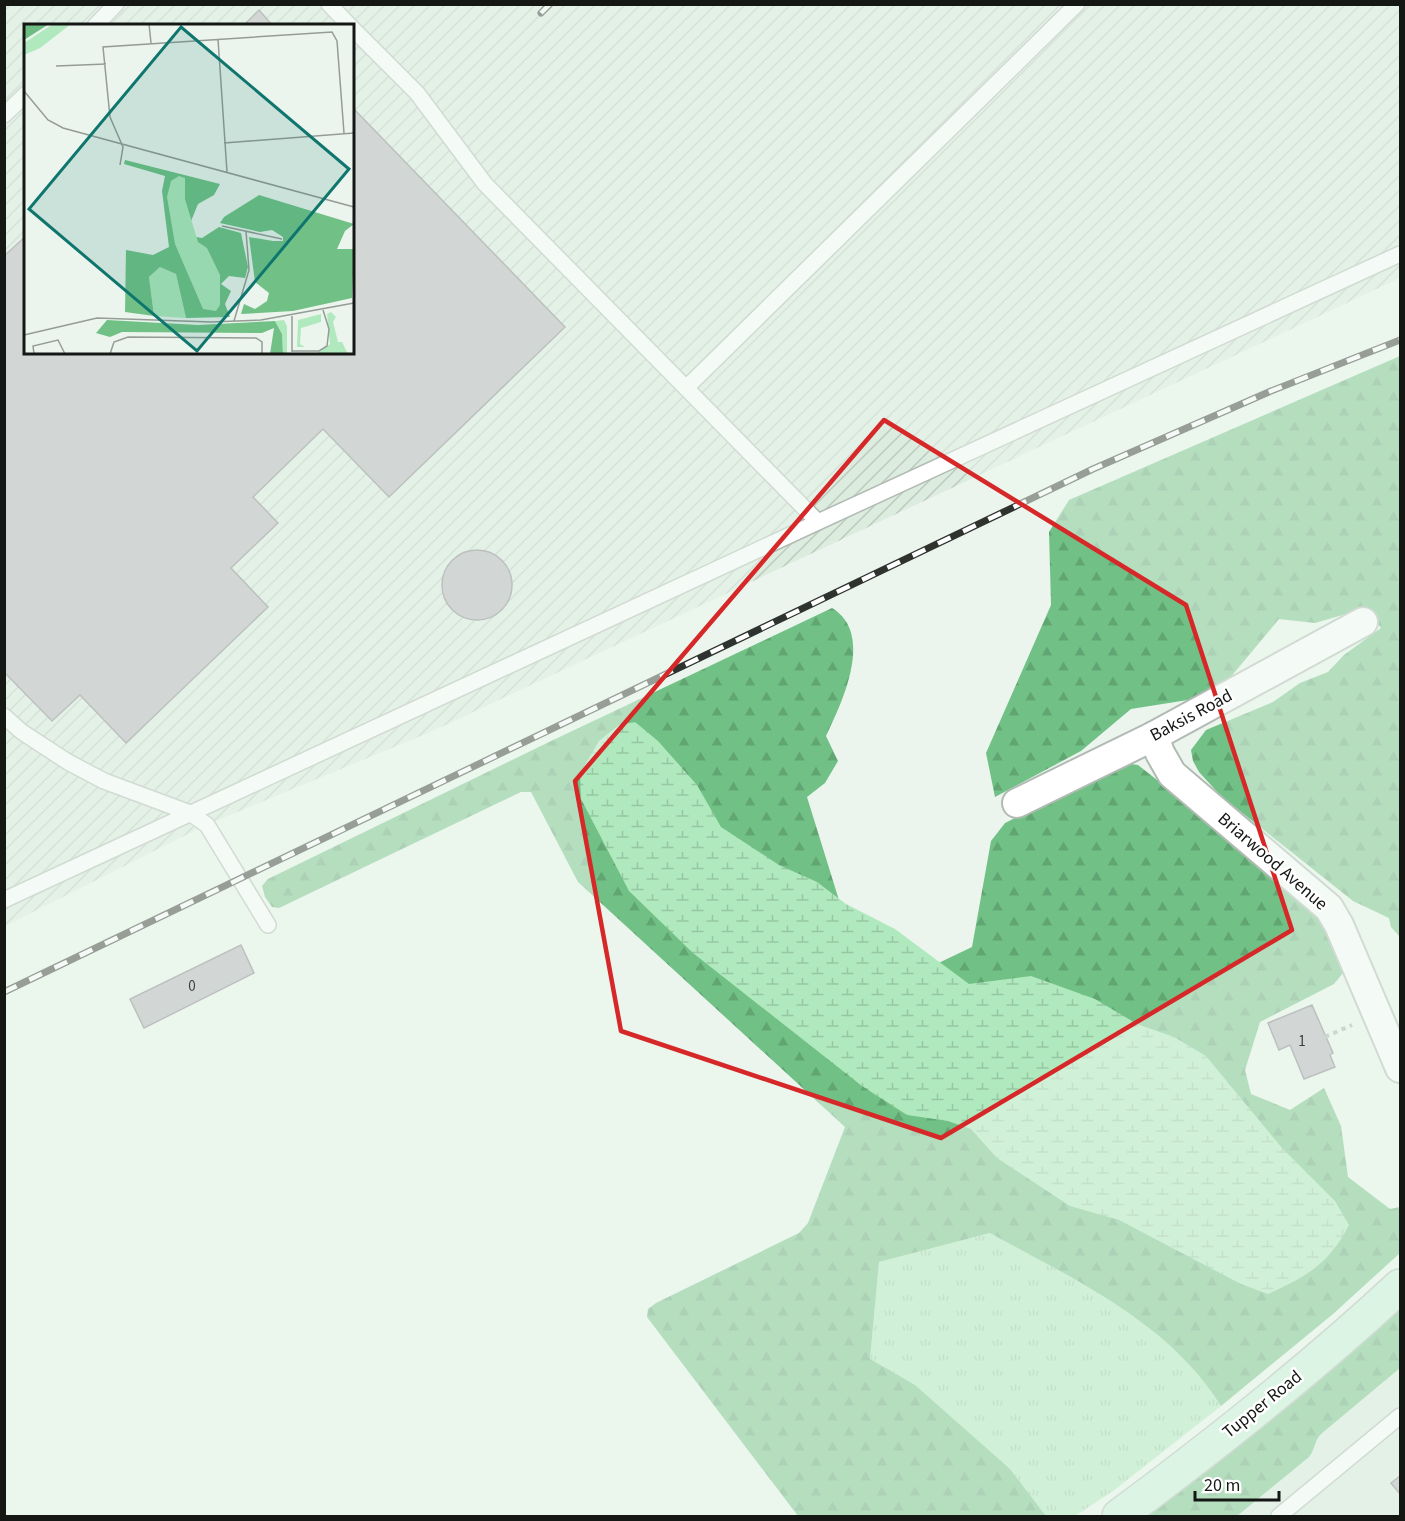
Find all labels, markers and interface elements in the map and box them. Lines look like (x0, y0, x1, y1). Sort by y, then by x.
inset map (24, 24, 354, 354)
street label: Baksis Road (1145, 683, 1237, 748)
street label: Briarwood Avenue (1212, 807, 1333, 916)
house number: 0 (188, 976, 196, 997)
house number: 1 (1298, 1031, 1306, 1052)
street label: Tupper Road (1217, 1364, 1307, 1444)
scale bar (1195, 1464, 1279, 1502)
text: 20 m (1204, 1473, 1240, 1498)

